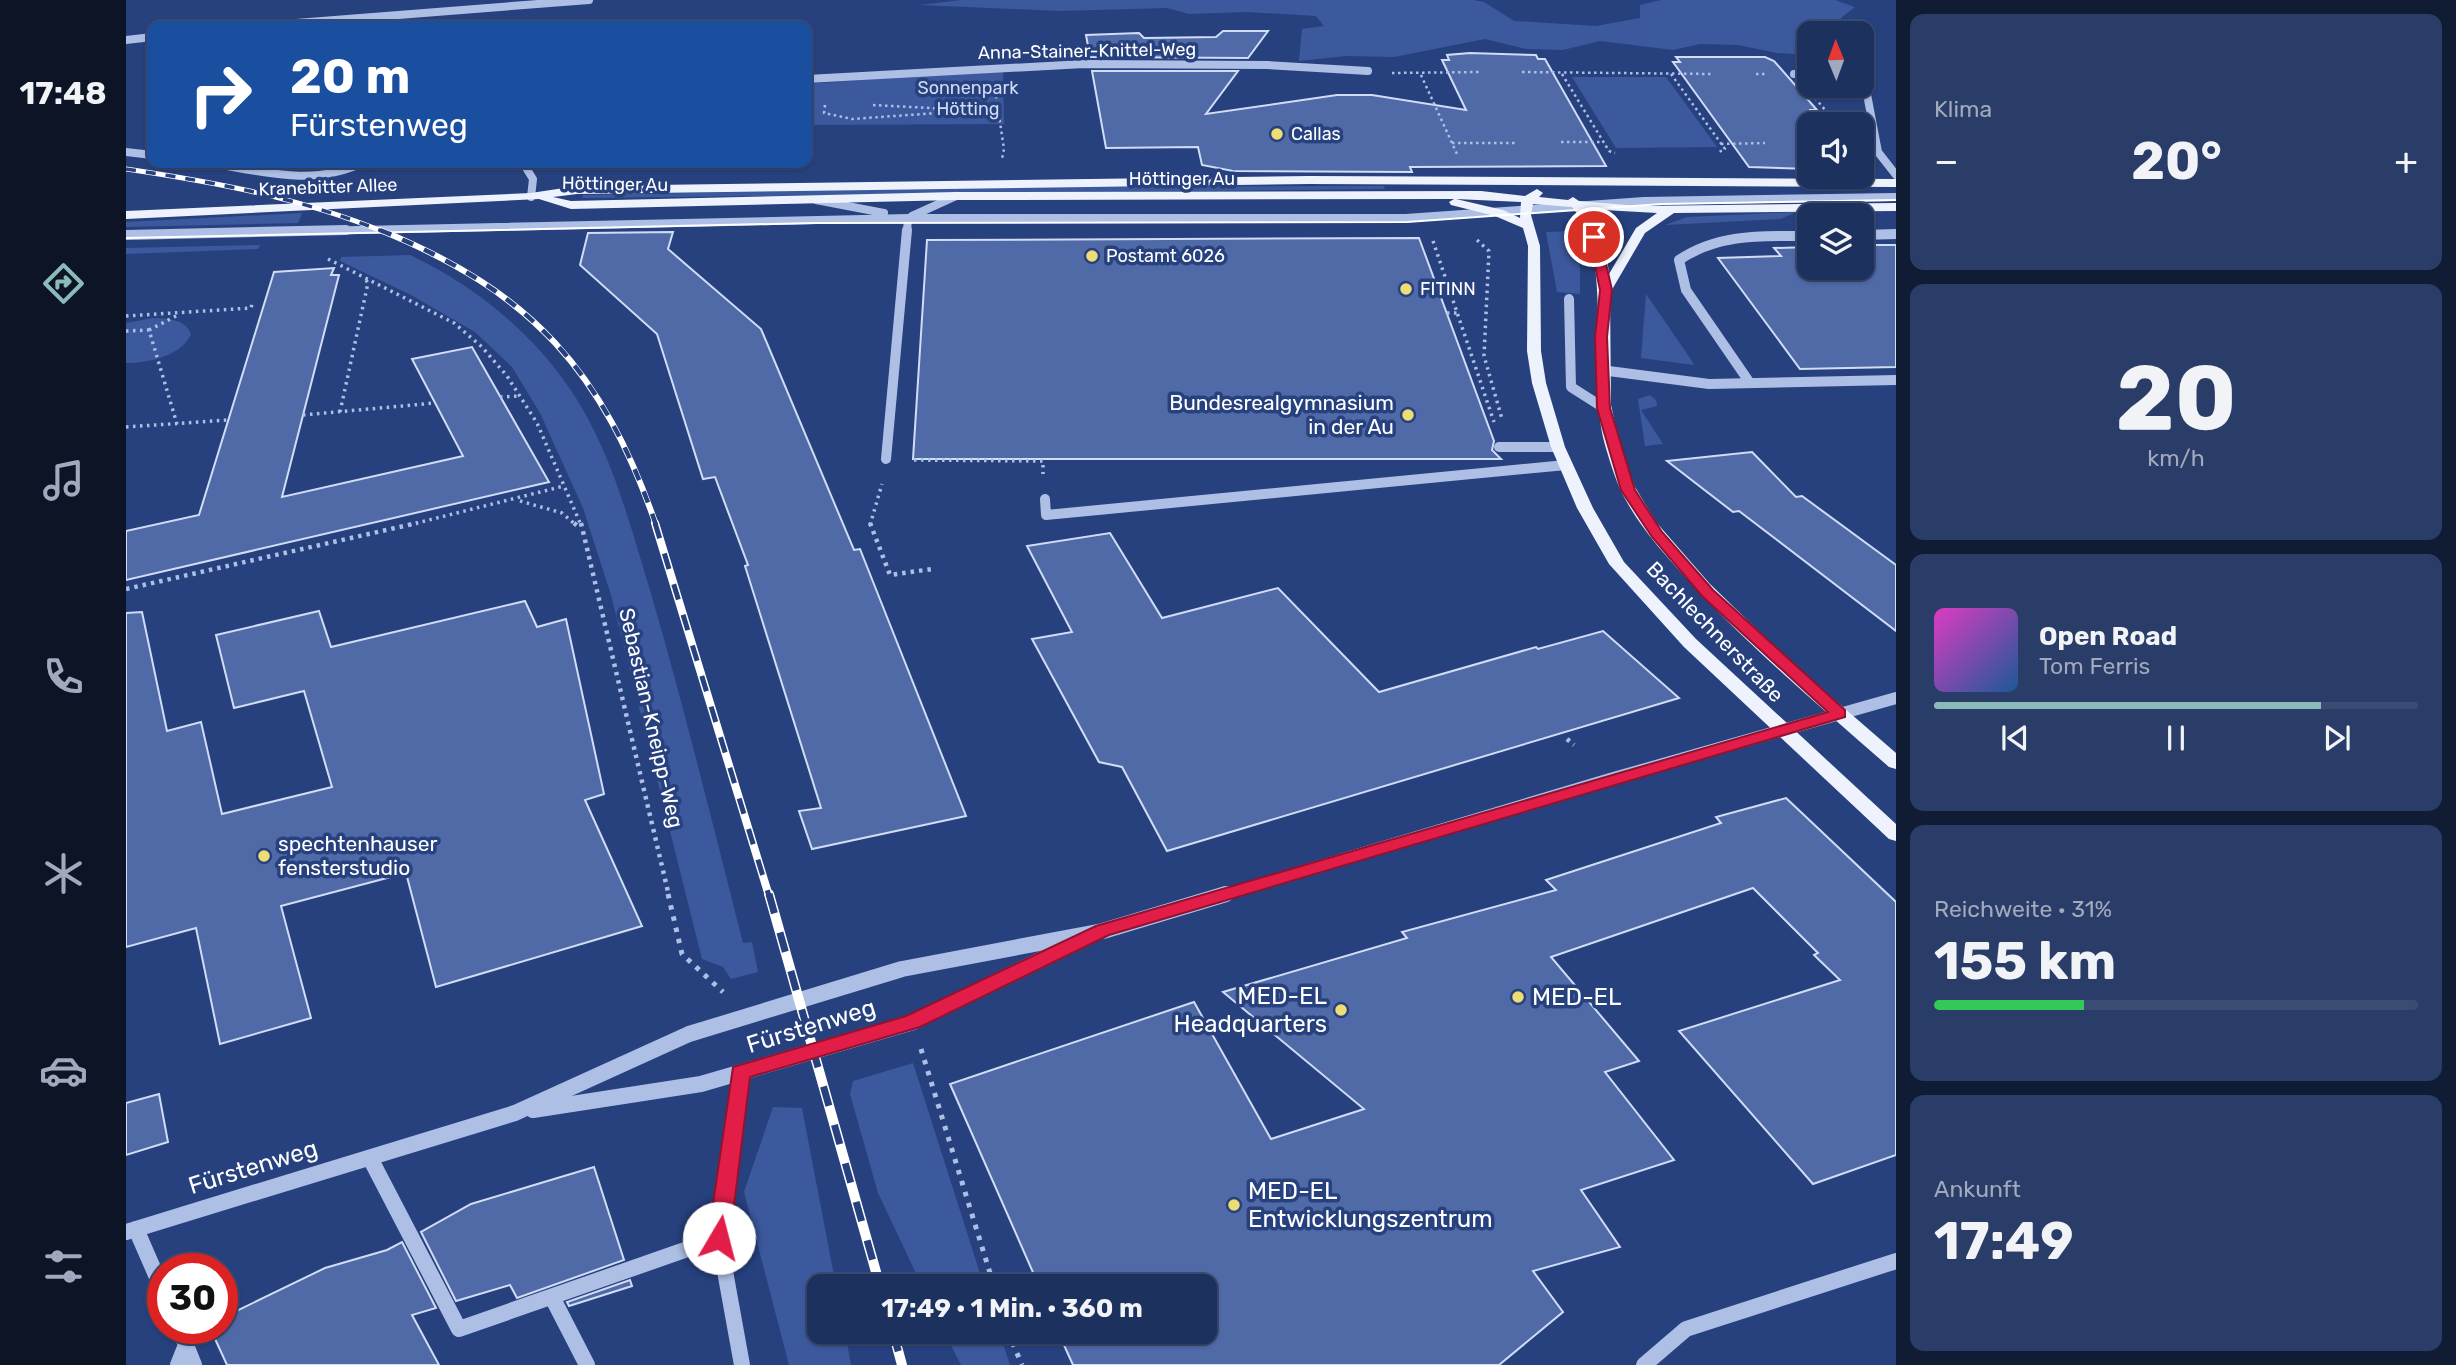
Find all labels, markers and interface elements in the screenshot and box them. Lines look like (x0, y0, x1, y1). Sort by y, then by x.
north arrow (1797, 21, 1874, 98)
map controls (1797, 21, 1874, 280)
street label: Anna-Stainer-Knittel-Weg (978, 38, 1196, 64)
text: 20 m (290, 47, 411, 105)
icon: right (175, 49, 266, 140)
text: 17:48 (19, 74, 107, 112)
park label: Sonnenpark Hötting (917, 77, 1019, 120)
text: Klima (1934, 95, 1992, 123)
text: Fürstenweg (290, 106, 468, 144)
button: sound (1797, 112, 1874, 189)
place label: Callas (1291, 123, 1341, 145)
marker: Callas (1269, 126, 1285, 142)
text: 20° (2131, 130, 2222, 192)
text: − (1934, 138, 1959, 184)
text: + (2394, 138, 2418, 184)
street label: Höttinger Au (1129, 168, 1235, 190)
street label: Höttinger Au (562, 172, 668, 196)
street label: Kranebitter Allee (258, 174, 398, 200)
button: layers (1797, 203, 1874, 280)
pin (1564, 207, 1624, 267)
icon: arrive (1575, 218, 1613, 256)
place label: Postamt 6026 (1106, 245, 1225, 267)
marker: Postamt 6026 (1084, 248, 1100, 264)
icon: directions (39, 259, 88, 308)
place label: FITINN (1420, 278, 1476, 300)
marker: FITINN (1398, 281, 1414, 297)
text: 20 (2115, 344, 2237, 452)
place label: Bundesrealgymnasium in der Au (1169, 390, 1394, 439)
marker: Bundesrealgymnasium in der Au (1400, 407, 1416, 423)
text: km/h (2147, 444, 2205, 472)
icon: music (39, 456, 88, 505)
street label: Bachlechnerstraße (1642, 556, 1789, 707)
street label: Sebastian-Kneipp-Weg (614, 606, 689, 830)
text: Open Road (2039, 621, 2177, 652)
icon: phone (39, 652, 88, 701)
text: Tom Ferris (2039, 652, 2150, 680)
icon: previous (1996, 719, 2034, 757)
icon: pause (2157, 719, 2195, 757)
icon: next (2318, 719, 2356, 757)
place label: spechtenhauser fensterstudio (278, 831, 437, 880)
marker: spechtenhauser fensterstudio (256, 848, 272, 864)
icon: climate (39, 849, 88, 898)
text: Reichweite · 31% (1934, 895, 2112, 923)
text: 155 km (1934, 930, 2116, 992)
place label: MED-EL Headquarters (1174, 982, 1327, 1038)
place label: MED-EL (1532, 983, 1622, 1011)
marker: MED-EL (1510, 989, 1526, 1005)
street label: Fürstenweg (743, 993, 879, 1059)
marker: MED-EL Headquarters (1333, 1002, 1349, 1018)
icon: car (39, 1046, 88, 1095)
street label: Fürstenweg (185, 1134, 321, 1200)
text: Ankunft (1934, 1175, 2021, 1203)
place label: MED-EL Entwicklungszentrum (1248, 1177, 1493, 1233)
marker: MED-EL Entwicklungszentrum (1226, 1197, 1242, 1213)
position arrow (682, 1201, 756, 1275)
text: 17:49 (1934, 1210, 2073, 1272)
icon: filters (39, 1242, 88, 1291)
speed limit sign: 30 (147, 1253, 238, 1344)
text: 17:49 · 1 Min. · 360 m (881, 1293, 1143, 1324)

